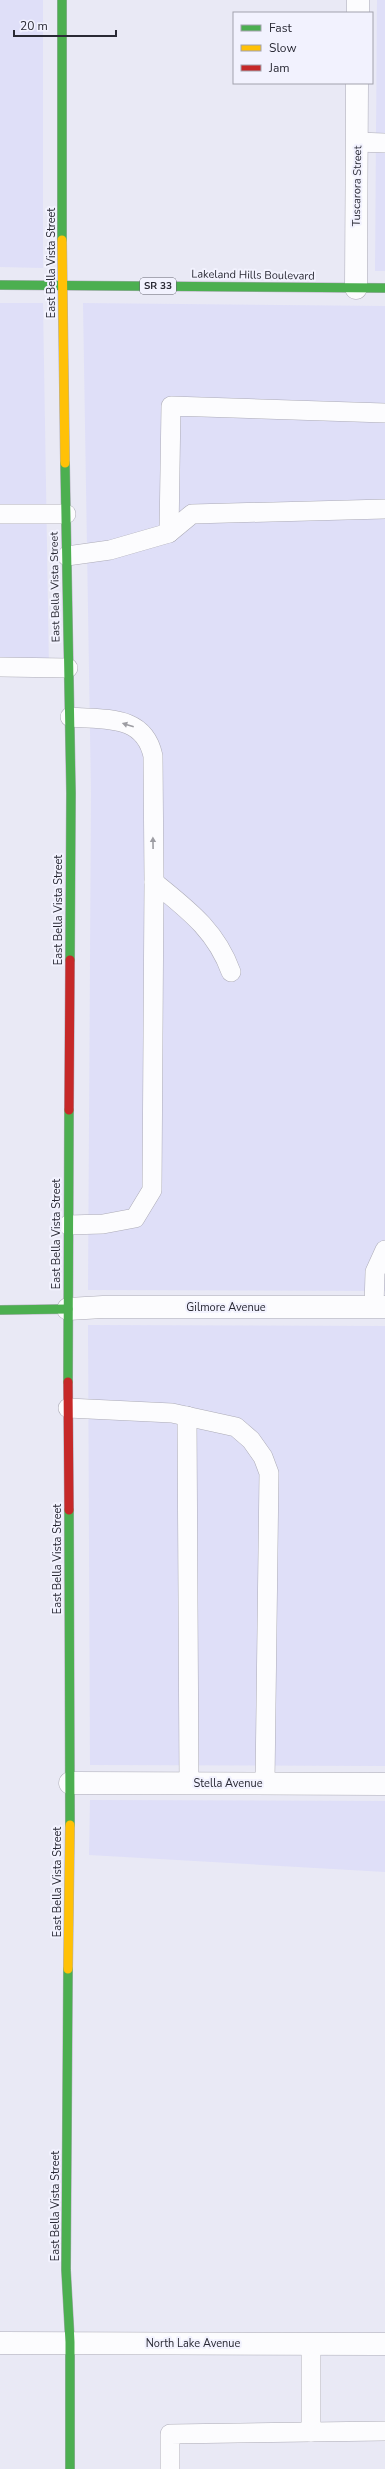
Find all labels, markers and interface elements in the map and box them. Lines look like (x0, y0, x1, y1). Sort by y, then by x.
scale bar (14, 12, 116, 38)
legend (233, 12, 373, 84)
text: 20 m (20, 18, 48, 34)
text: Fast (269, 20, 292, 36)
text: Slow (269, 40, 297, 56)
text: Jam (268, 60, 290, 76)
street label: Tuscarora Street (349, 145, 365, 226)
street label: East Bella Vista Street (44, 208, 59, 318)
street label: Lakeland Hills Boulevard (191, 266, 315, 284)
road number: SR 33 (140, 278, 176, 294)
street label: East Bella Vista Street (47, 532, 63, 642)
one-way arrow (122, 722, 134, 728)
one-way arrow (150, 837, 157, 849)
street label: East Bella Vista Street (51, 855, 66, 965)
street label: East Bella Vista Street (49, 1179, 64, 1289)
street label: Gilmore Avenue (186, 1300, 266, 1315)
street label: East Bella Vista Street (50, 1504, 65, 1614)
street label: Stella Avenue (194, 1776, 263, 1791)
street label: East Bella Vista Street (50, 1827, 65, 1937)
street label: East Bella Vista Street (48, 2151, 63, 2261)
street label: North Lake Avenue (146, 2336, 240, 2351)

